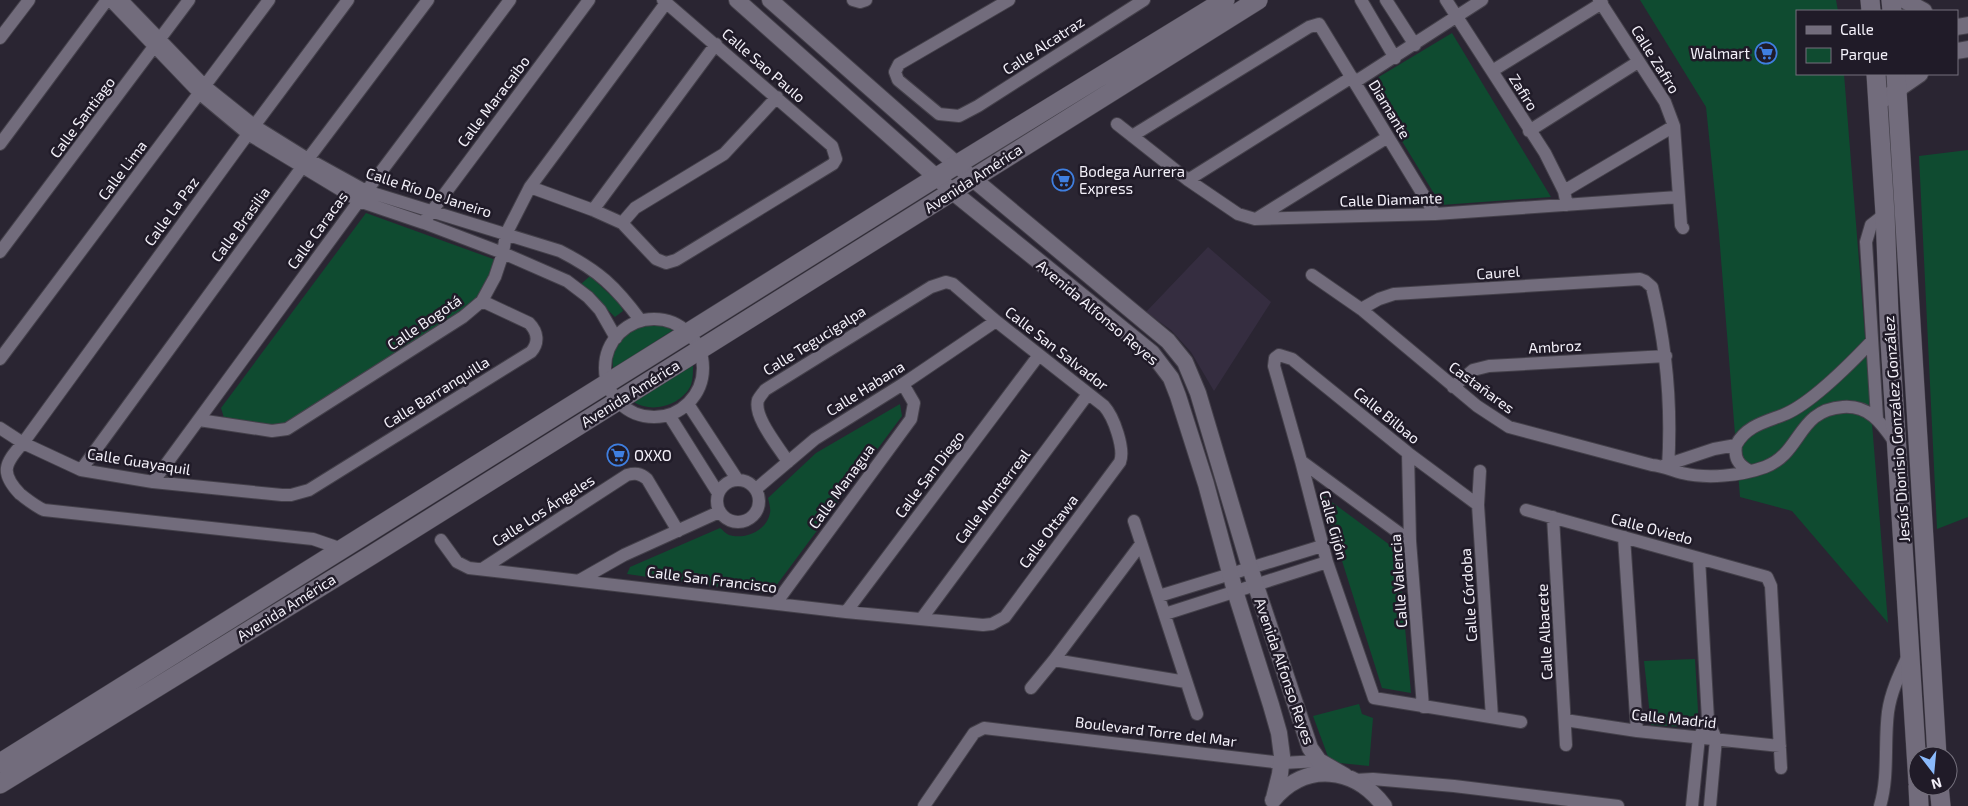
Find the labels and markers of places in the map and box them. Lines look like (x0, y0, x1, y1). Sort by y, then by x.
supermarket icon: Walmart (1754, 41, 1778, 65)
place label: Walmart (1690, 44, 1750, 62)
place label: Bodega Aurrera Express (1079, 162, 1185, 197)
supermarket icon: Bodega Aurrera Express (1051, 168, 1075, 192)
supermarket icon: OXXO (606, 443, 630, 467)
place label: OXXO (634, 446, 672, 464)

